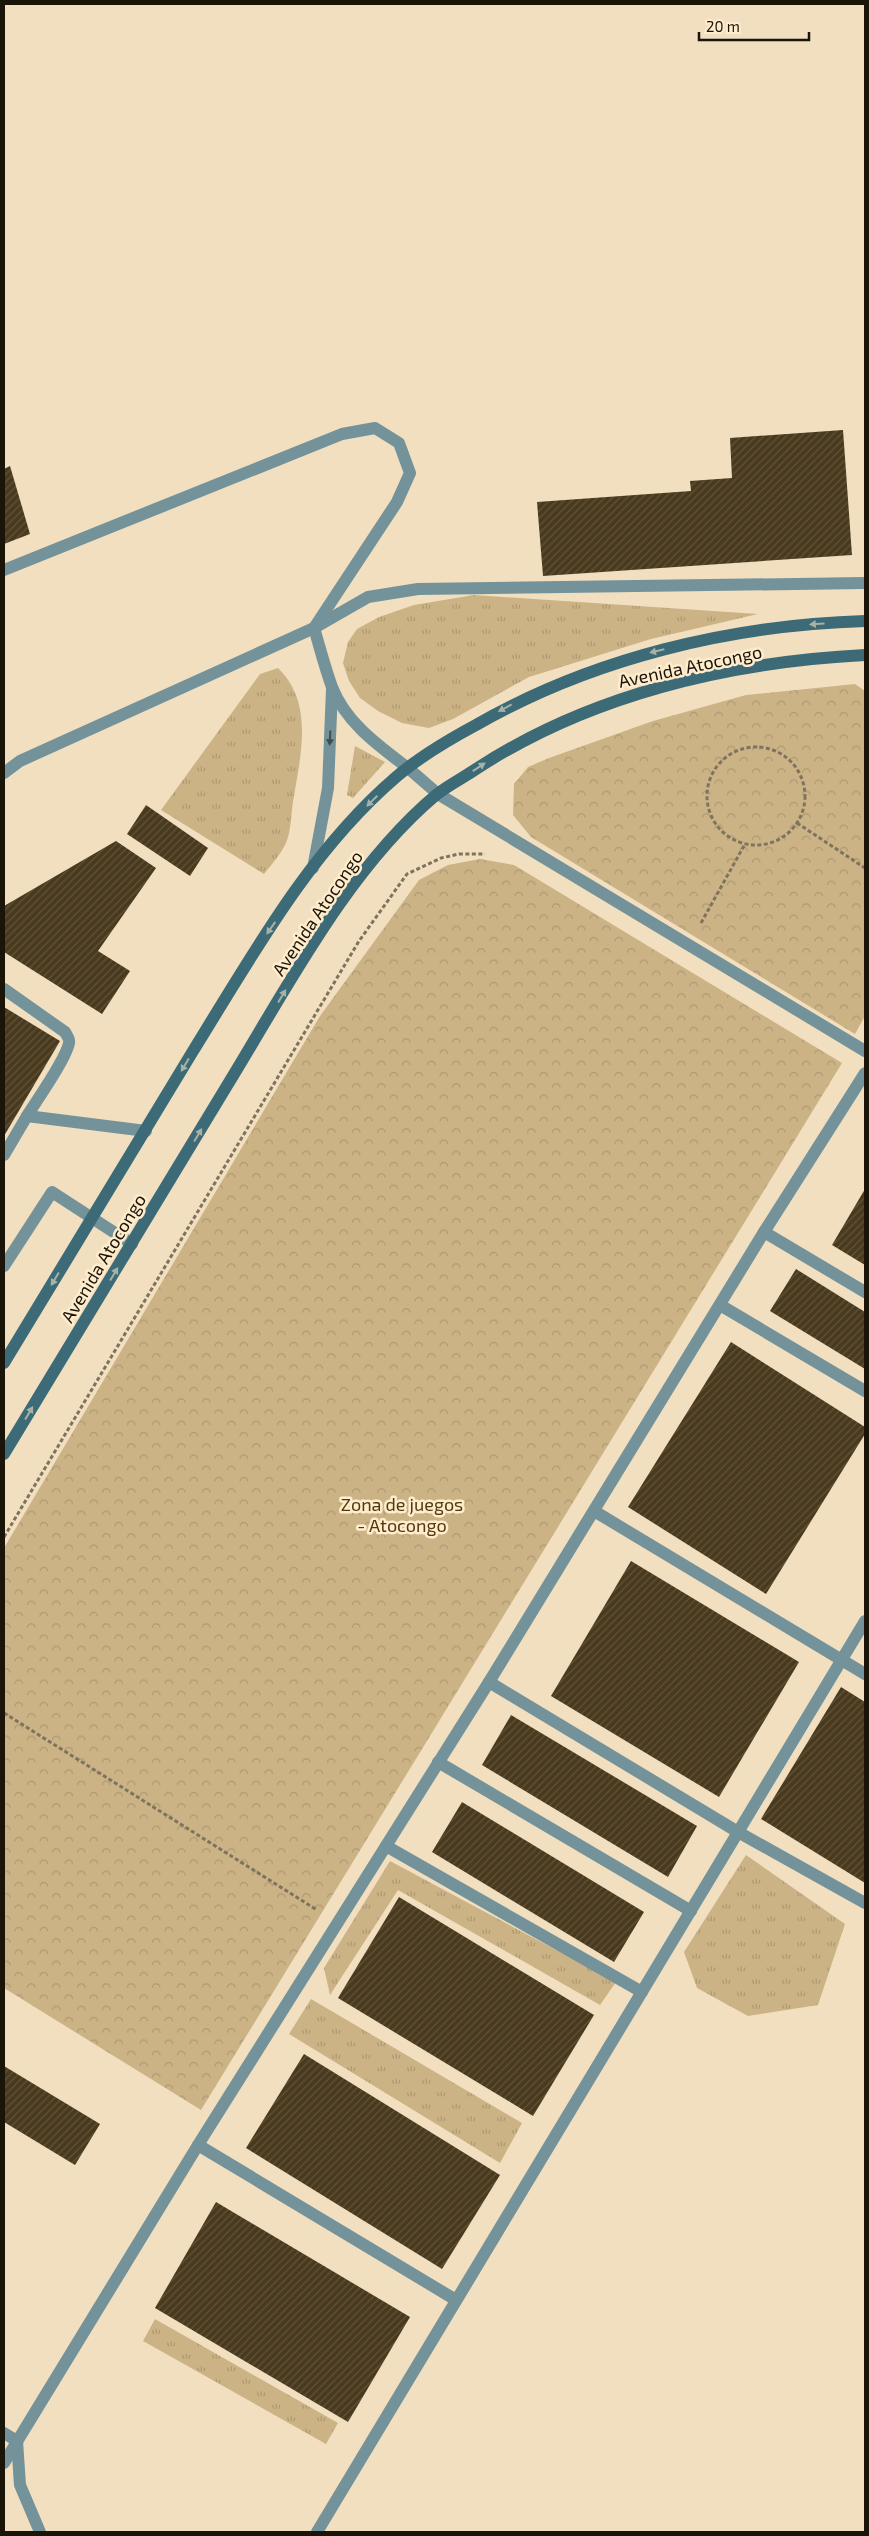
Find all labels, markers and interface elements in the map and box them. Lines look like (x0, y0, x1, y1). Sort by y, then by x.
scale bar (699, 10, 809, 42)
text: 20 m (706, 17, 740, 35)
one-way arrow (808, 621, 824, 629)
street label: Avenida Atocongo (616, 640, 764, 692)
one-way arrow (649, 647, 664, 655)
one-way arrow (497, 704, 512, 712)
one-way arrow (326, 730, 334, 746)
one-way arrow (472, 762, 486, 772)
one-way arrow (366, 795, 378, 807)
street label: Avenida Atocongo (267, 846, 367, 980)
one-way arrow (266, 921, 276, 934)
one-way arrow (277, 989, 286, 1002)
one-way arrow (180, 1059, 189, 1072)
one-way arrow (193, 1129, 202, 1142)
street label: Avenida Atocongo (56, 1190, 150, 1326)
one-way arrow (109, 1268, 118, 1281)
one-way arrow (50, 1272, 59, 1285)
one-way arrow (25, 1406, 34, 1419)
park label: Zona de juegos - Atocongo (341, 1493, 463, 1536)

